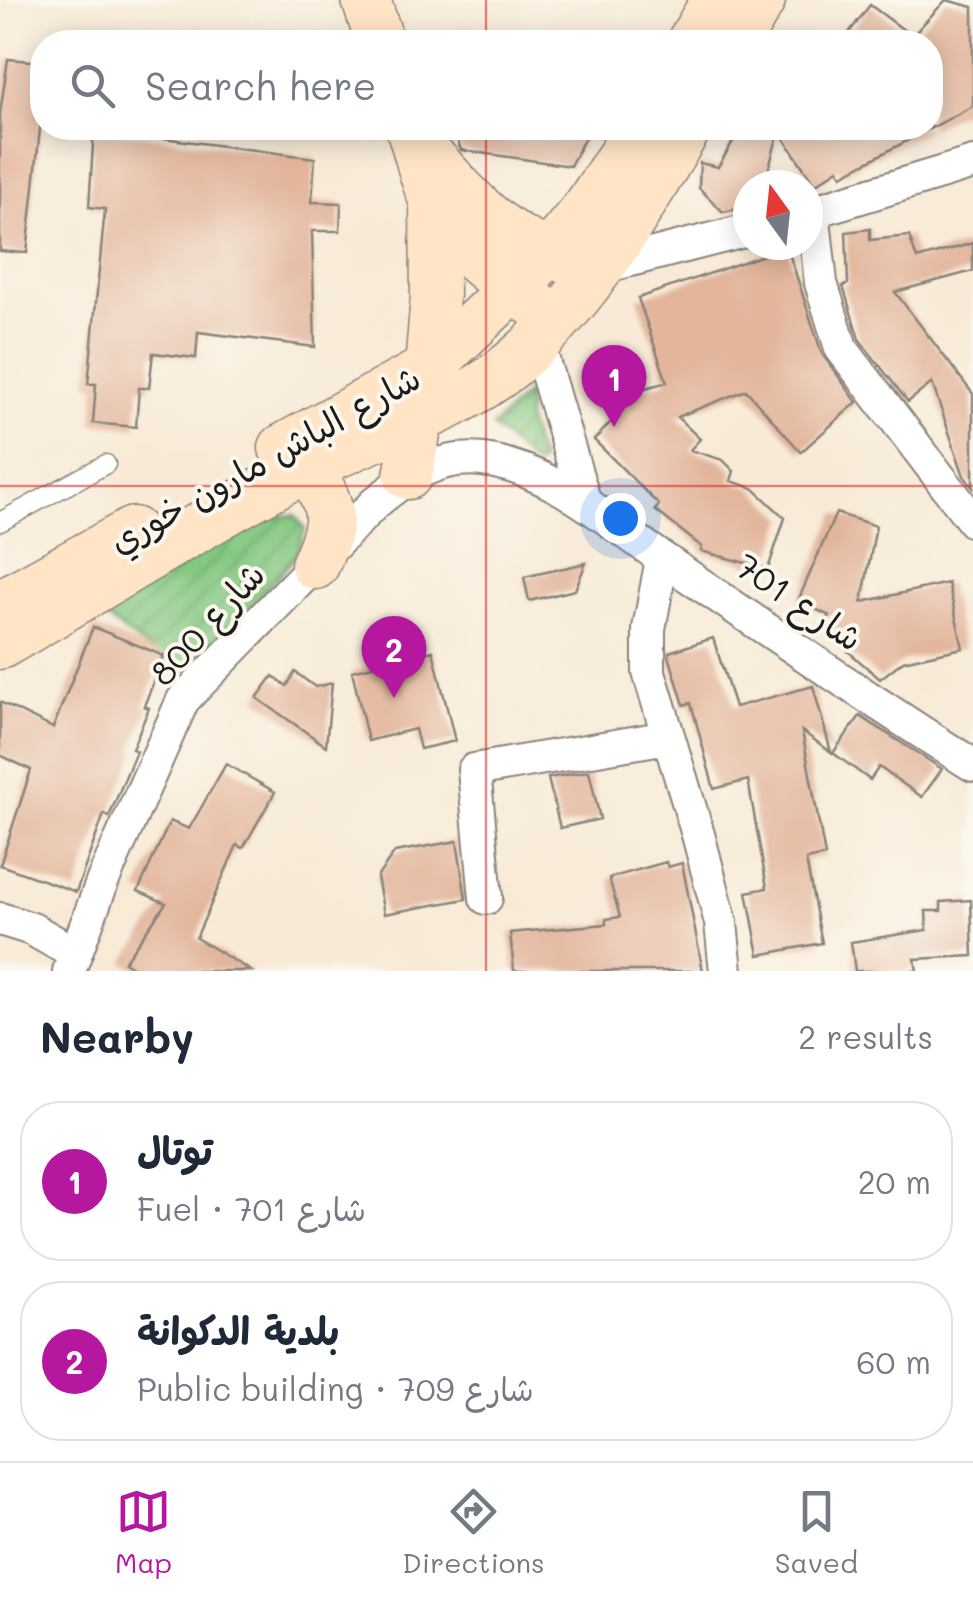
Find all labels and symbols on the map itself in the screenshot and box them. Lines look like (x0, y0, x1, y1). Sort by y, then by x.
north arrow (733, 170, 823, 260)
pin: 1 (582, 344, 646, 427)
street label: شارع الباش مارون خوري (100, 353, 430, 566)
your location (595, 493, 646, 544)
street label: شارع 701 (725, 542, 872, 664)
street label: 800 شارع (138, 551, 277, 697)
pin: 2 (362, 616, 426, 698)

